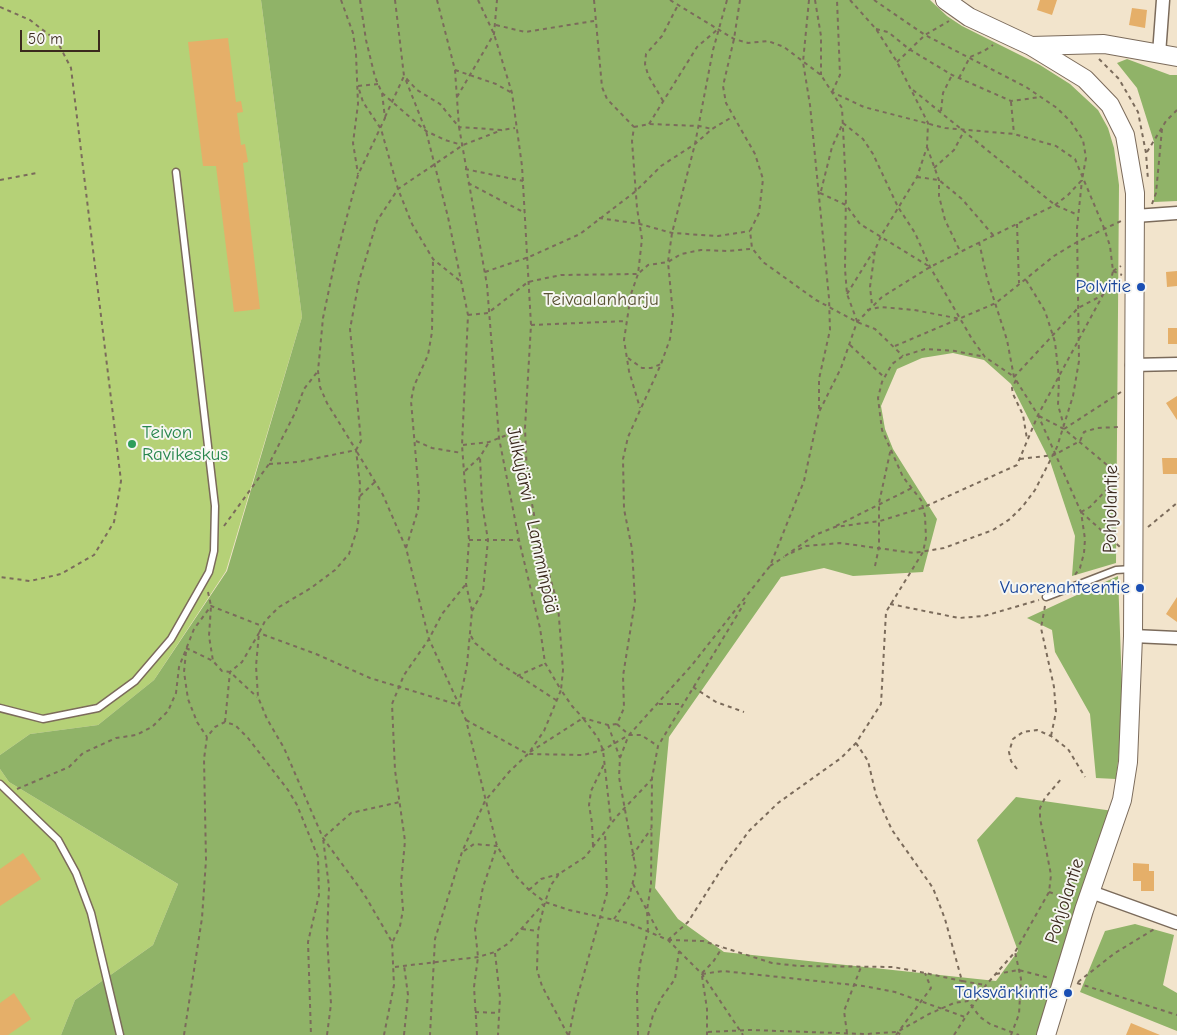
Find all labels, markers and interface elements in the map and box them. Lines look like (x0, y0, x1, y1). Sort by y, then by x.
scale bar (22, 20, 102, 52)
text: 50 m (28, 30, 63, 48)
place label: Polvitie (1075, 276, 1131, 298)
marker: Polvitie (1135, 281, 1147, 293)
park label: Teivaalanharju (543, 289, 659, 311)
place label: Teivon Ravikeskus (142, 422, 228, 466)
street label: Julkujärvi - Lamminpää (501, 424, 563, 616)
marker: Teivon Ravikeskus (126, 438, 138, 450)
street label: Pohjolantie (1099, 465, 1123, 553)
place label: Vuorenahteentie (1000, 577, 1130, 599)
marker: Vuorenahteentie (1134, 582, 1146, 594)
street label: Pohjolantie (1041, 855, 1089, 947)
place label: Taksvärkintie (955, 982, 1058, 1004)
marker: Taksvärkintie (1062, 987, 1074, 999)

